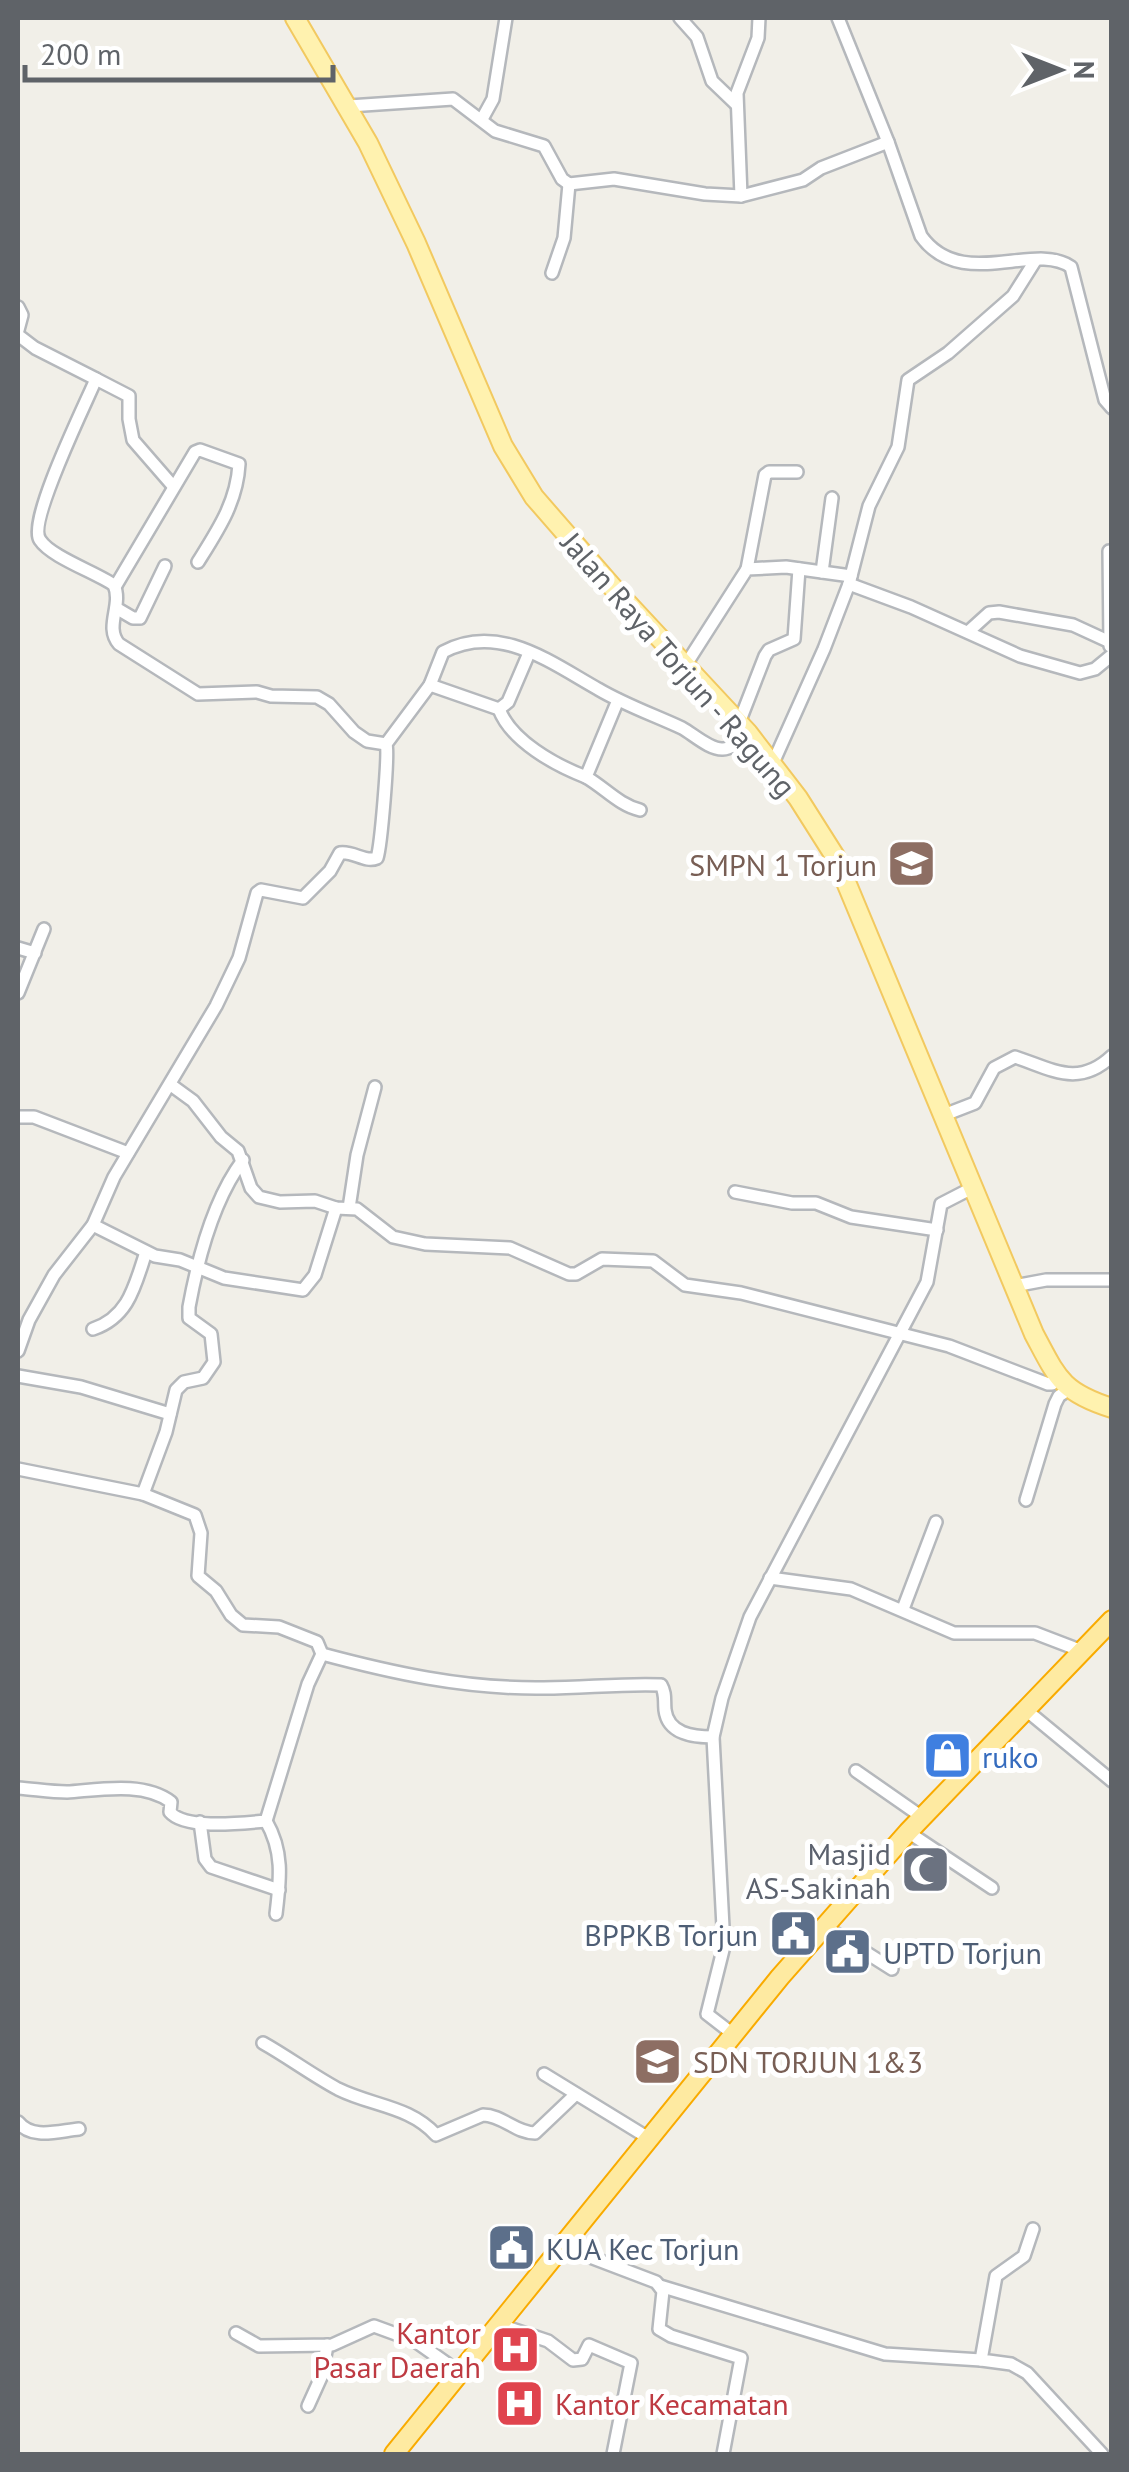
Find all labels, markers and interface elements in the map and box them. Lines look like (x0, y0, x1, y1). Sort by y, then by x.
scale bar (25, 20, 332, 82)
north arrow (1009, 20, 1109, 120)
text: 200 m (40, 34, 121, 73)
text: N (1066, 61, 1103, 79)
street label: Jalan Raya Torjun - Ragung (552, 522, 805, 805)
school or university icon: SMPN 1 Torjun (886, 838, 938, 890)
place label: SMPN 1 Torjun (689, 845, 877, 884)
shop icon: ruko (921, 1730, 973, 1782)
place label: ruko (982, 1737, 1038, 1776)
place label: Masjid AS-Sakinah (746, 1834, 891, 1907)
mosque icon: Masjid AS-Sakinah (900, 1844, 952, 1896)
public building icon: BPPKB Torjun (767, 1908, 819, 1960)
place label: BPPKB Torjun (584, 1915, 758, 1954)
public building icon: UPTD Torjun (822, 1926, 874, 1978)
place label: UPTD Torjun (883, 1933, 1042, 1972)
school or university icon: SDN TORJUN 1&3 (632, 2035, 684, 2087)
place label: SDN TORJUN 1&3 (693, 2042, 923, 2081)
public building icon: KUA Kec Torjun (485, 2222, 537, 2274)
place label: KUA Kec Torjun (546, 2229, 740, 2268)
place label: Kantor Pasar Daerah (313, 2313, 481, 2386)
hospital icon: Kantor Pasar Daerah (490, 2323, 542, 2375)
hospital icon: Kantor Kecamatan (494, 2377, 546, 2429)
place label: Kantor Kecamatan (555, 2384, 789, 2423)

